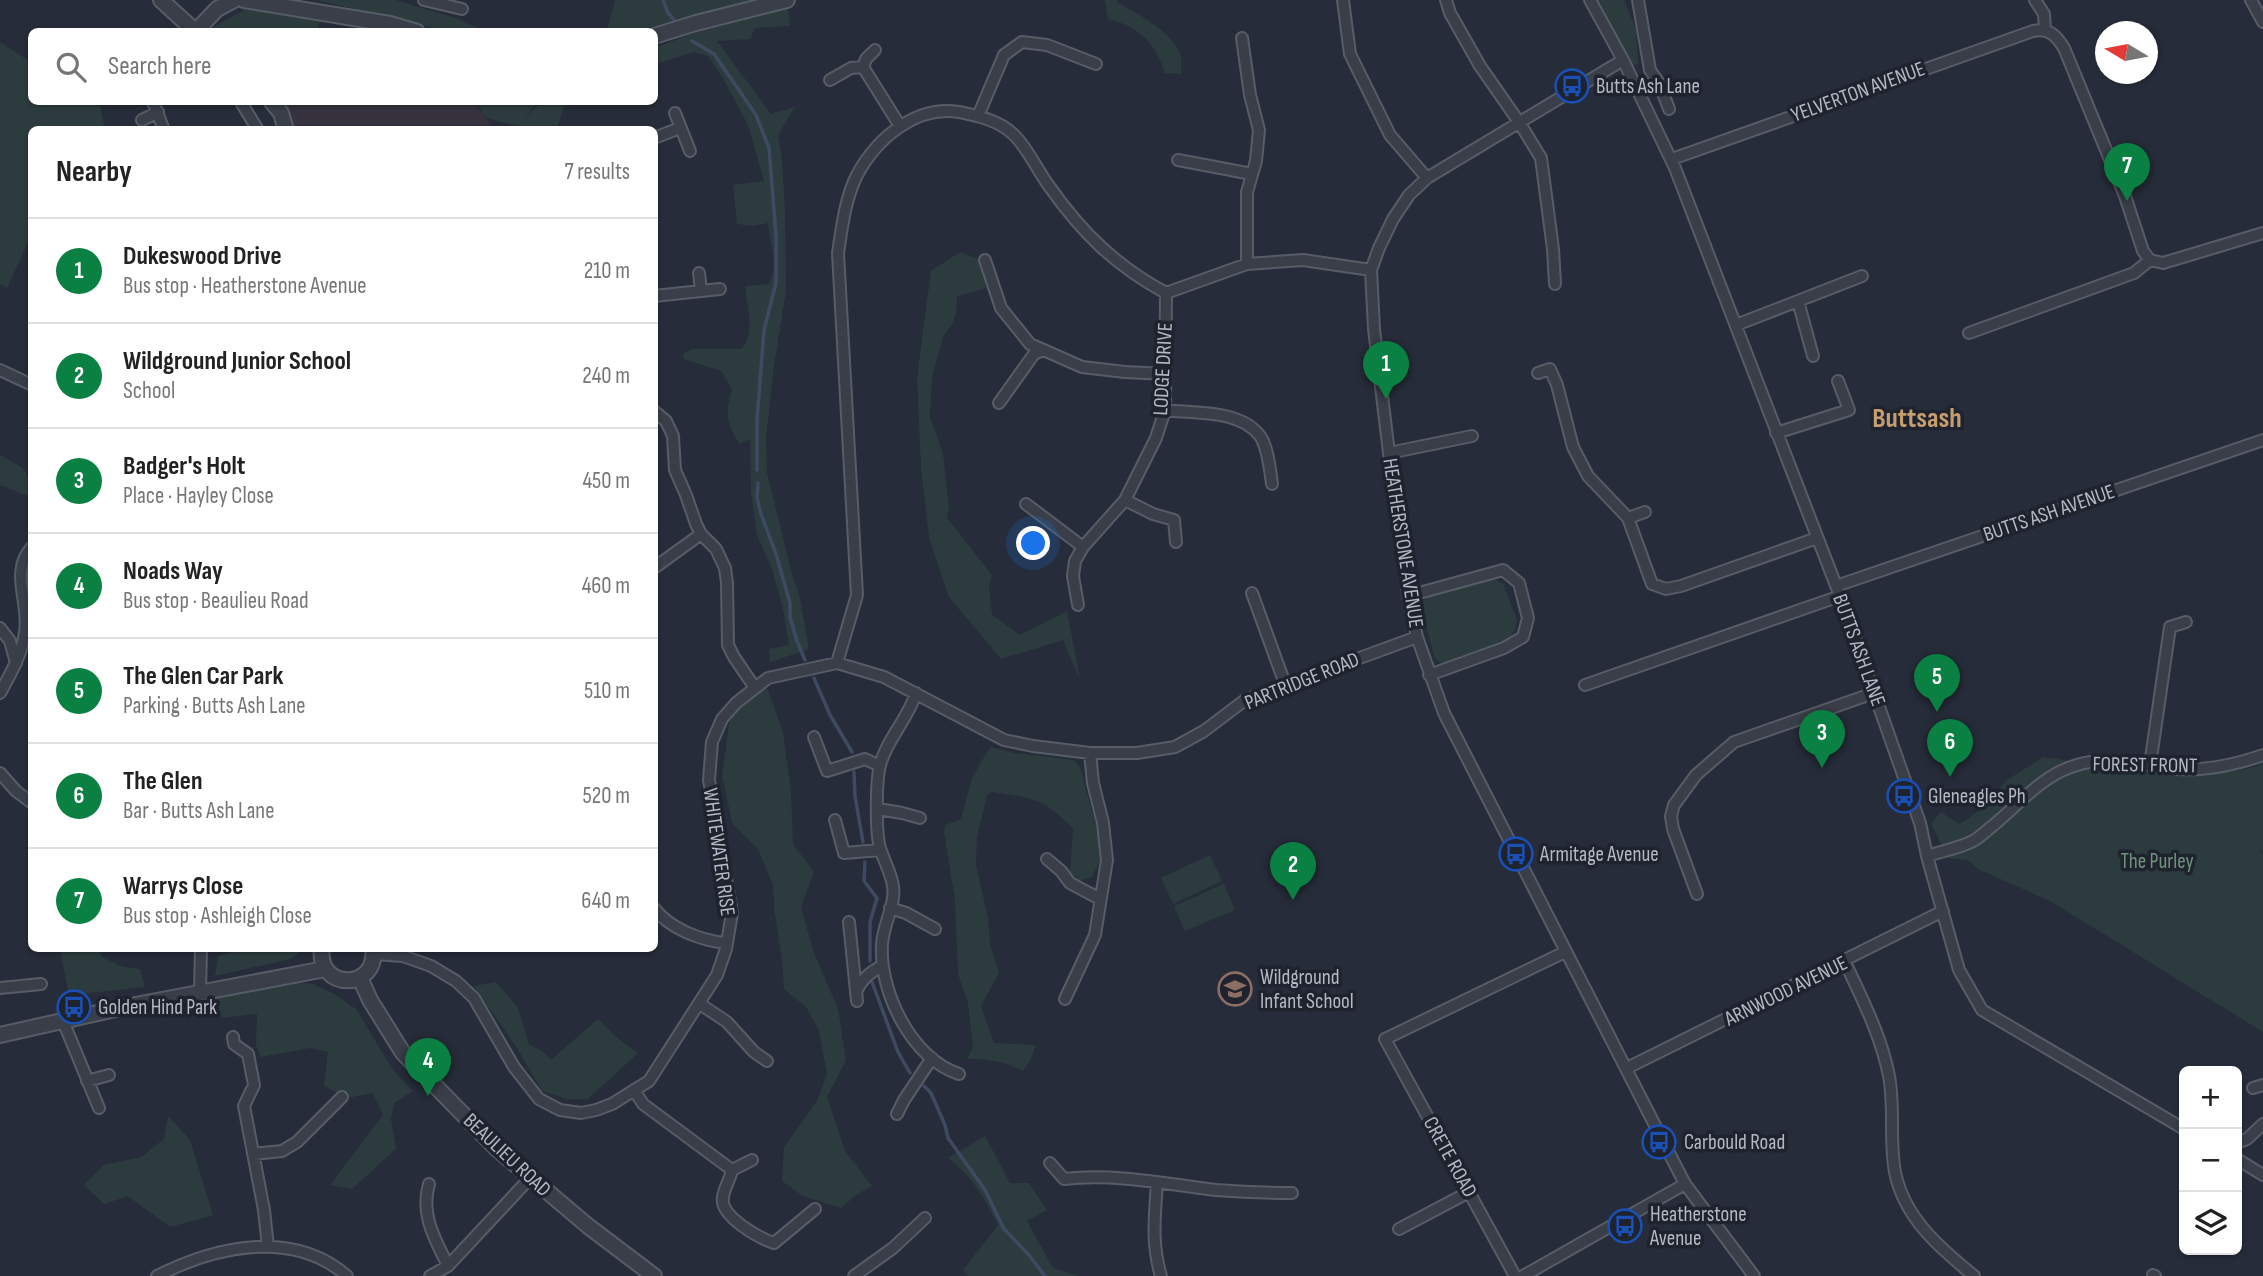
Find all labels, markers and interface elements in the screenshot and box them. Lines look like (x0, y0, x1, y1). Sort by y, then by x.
north arrow (2095, 21, 2158, 84)
search box (28, 28, 658, 105)
icon: search (52, 48, 90, 86)
text: Search here (108, 51, 211, 82)
street label: YELVERTON AVENUE (1788, 56, 1928, 128)
bus stop icon: Butts Ash Lane (1553, 67, 1591, 105)
place label: Butts Ash Lane (1596, 74, 1700, 99)
pin: 7 (2104, 143, 2150, 201)
text: Nearby (56, 154, 132, 190)
text: 7 results (564, 158, 630, 186)
text: Dukeswood Drive (123, 241, 282, 272)
text: 1 (74, 257, 84, 285)
text: 210 m (584, 257, 630, 285)
text: Bus stop · Heatherstone Avenue (123, 272, 367, 300)
street label: LODGE DRIVE (1148, 322, 1178, 416)
pin: 1 (1363, 341, 1409, 399)
text: Wildground Junior School (123, 346, 351, 377)
text: 2 (74, 362, 84, 390)
text: 240 m (582, 362, 630, 390)
text: School (123, 377, 175, 405)
district label: Buttsash (1872, 402, 1962, 435)
text: Badger's Holt (123, 451, 245, 482)
street label: HEATHERSTONE AVENUE (1377, 457, 1429, 629)
text: 3 (74, 467, 84, 495)
text: 450 m (582, 467, 630, 495)
street label: BUTTS ASH AVENUE (1980, 479, 2118, 547)
text: Place · Hayley Close (123, 482, 274, 510)
your location (1016, 526, 1050, 560)
text: Noads Way (123, 556, 223, 587)
text: 4 (74, 572, 84, 600)
text: 460 m (582, 572, 630, 600)
text: Bus stop · Beaulieu Road (123, 587, 309, 615)
street label: BUTTS ASH LANE (1827, 591, 1891, 709)
street label: PARTRIDGE ROAD (1241, 647, 1363, 715)
pin: 5 (1914, 654, 1960, 712)
text: The Glen Car Park (123, 661, 283, 692)
text: 5 (74, 677, 84, 705)
text: 510 m (584, 677, 630, 705)
text: Parking · Butts Ash Lane (123, 692, 306, 720)
pin: 3 (1799, 710, 1845, 768)
pin: 6 (1927, 719, 1973, 777)
street label: FOREST FRONT (2092, 752, 2198, 778)
text: The Glen (123, 766, 202, 797)
bus stop icon: Gleneagles Ph (1885, 777, 1923, 815)
text: 6 (74, 782, 84, 810)
text: 520 m (583, 782, 630, 810)
place label: Gleneagles Ph (1928, 784, 2026, 809)
street label: WHITEWATER RISE (698, 786, 740, 918)
text: Bar · Butts Ash Lane (123, 797, 274, 825)
bus stop icon: Armitage Avenue (1497, 835, 1535, 873)
pin: 2 (1270, 842, 1316, 900)
place label: Armitage Avenue (1539, 842, 1659, 867)
park label: The Purley (2120, 849, 2194, 874)
text: Warrys Close (123, 871, 243, 902)
text: 7 (74, 887, 84, 915)
text: 640 m (581, 887, 630, 915)
text: Bus stop · Ashleigh Close (123, 902, 312, 930)
street label: ARNWOOD AVENUE (1720, 950, 1852, 1032)
place label: Wildground Infant School (1260, 965, 1354, 1014)
school or university icon: Wildground Infant School (1216, 970, 1254, 1008)
bus stop icon: Golden Hind Park (55, 988, 93, 1026)
place label: Golden Hind Park (98, 995, 217, 1020)
pin: 4 (405, 1038, 451, 1096)
map controls (2179, 1066, 2242, 1255)
button: + (2179, 1066, 2242, 1129)
street label: BEAULIEU ROAD (458, 1108, 556, 1202)
street label: CRETE ROAD (1418, 1112, 1482, 1202)
bus stop icon: Carbould Road (1640, 1123, 1678, 1161)
button: − (2179, 1129, 2242, 1192)
place label: Carbould Road (1684, 1130, 1785, 1155)
button: layers (2179, 1192, 2242, 1255)
place label: Heatherstone Avenue (1649, 1202, 1747, 1251)
bus stop icon: Heatherstone Avenue (1606, 1207, 1644, 1245)

